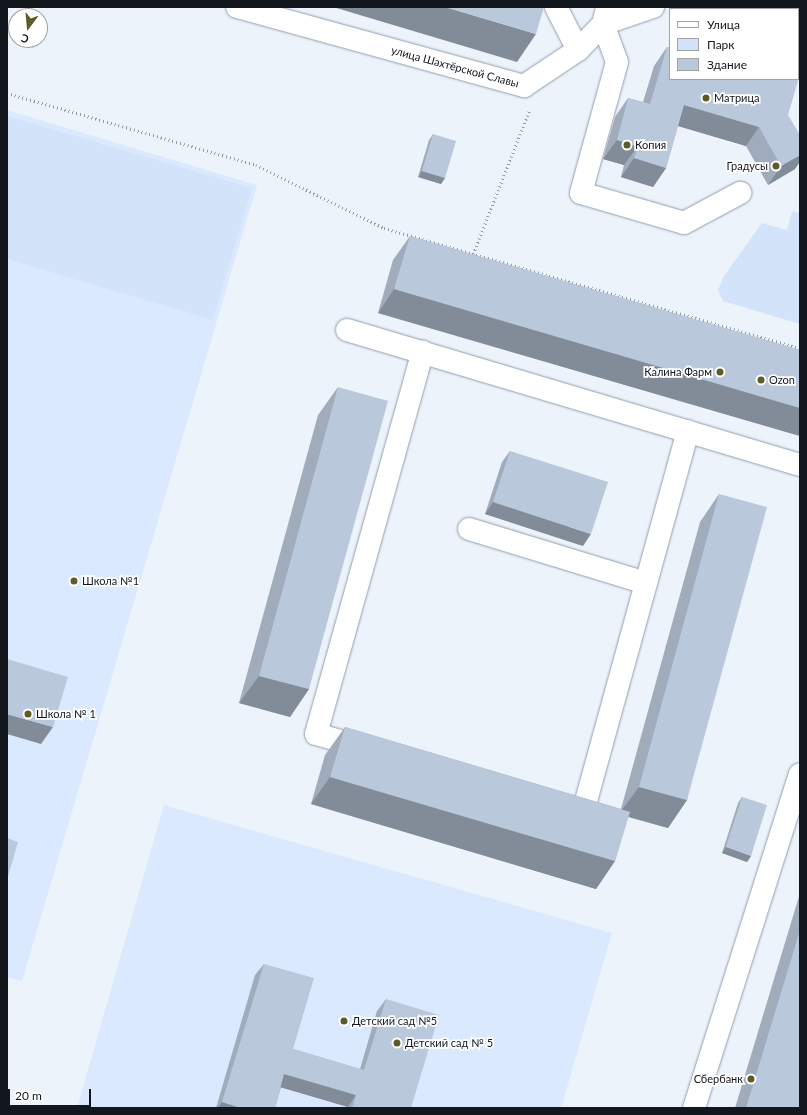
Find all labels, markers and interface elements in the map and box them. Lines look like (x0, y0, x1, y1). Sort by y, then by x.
north arrow (8, 8, 48, 48)
legend (669, 8, 799, 80)
text: Улица (707, 17, 740, 32)
text: С (20, 32, 30, 46)
text: Парк (707, 37, 735, 52)
street label: улица Шахтёрской Славы (390, 44, 520, 90)
text: Здание (707, 57, 747, 72)
place label: Матрица (714, 91, 760, 105)
marker: Матрица (701, 93, 711, 103)
place label: Копия (635, 138, 666, 152)
marker: Копия (622, 140, 632, 150)
place label: Градусы (726, 159, 768, 173)
marker: Градусы (771, 161, 781, 171)
place label: Калина Фарм (644, 365, 712, 379)
marker: Калина Фарм (715, 367, 725, 377)
place label: Ozon (769, 373, 795, 387)
marker: Ozon (756, 375, 766, 385)
place label: Школа №1 (82, 574, 139, 588)
marker: Школа №1 (69, 576, 79, 586)
place label: Школа № 1 (36, 707, 96, 721)
marker: Школа № 1 (23, 709, 33, 719)
place label: Детский сад №5 (352, 1014, 437, 1028)
marker: Детский сад №5 (339, 1016, 349, 1026)
place label: Детский сад № 5 (405, 1036, 493, 1050)
marker: Детский сад № 5 (392, 1038, 402, 1048)
place label: Сбербанк (694, 1072, 743, 1086)
marker: Сбербанк (746, 1074, 756, 1084)
scale bar (10, 1081, 93, 1107)
text: 20 m (15, 1088, 42, 1103)

